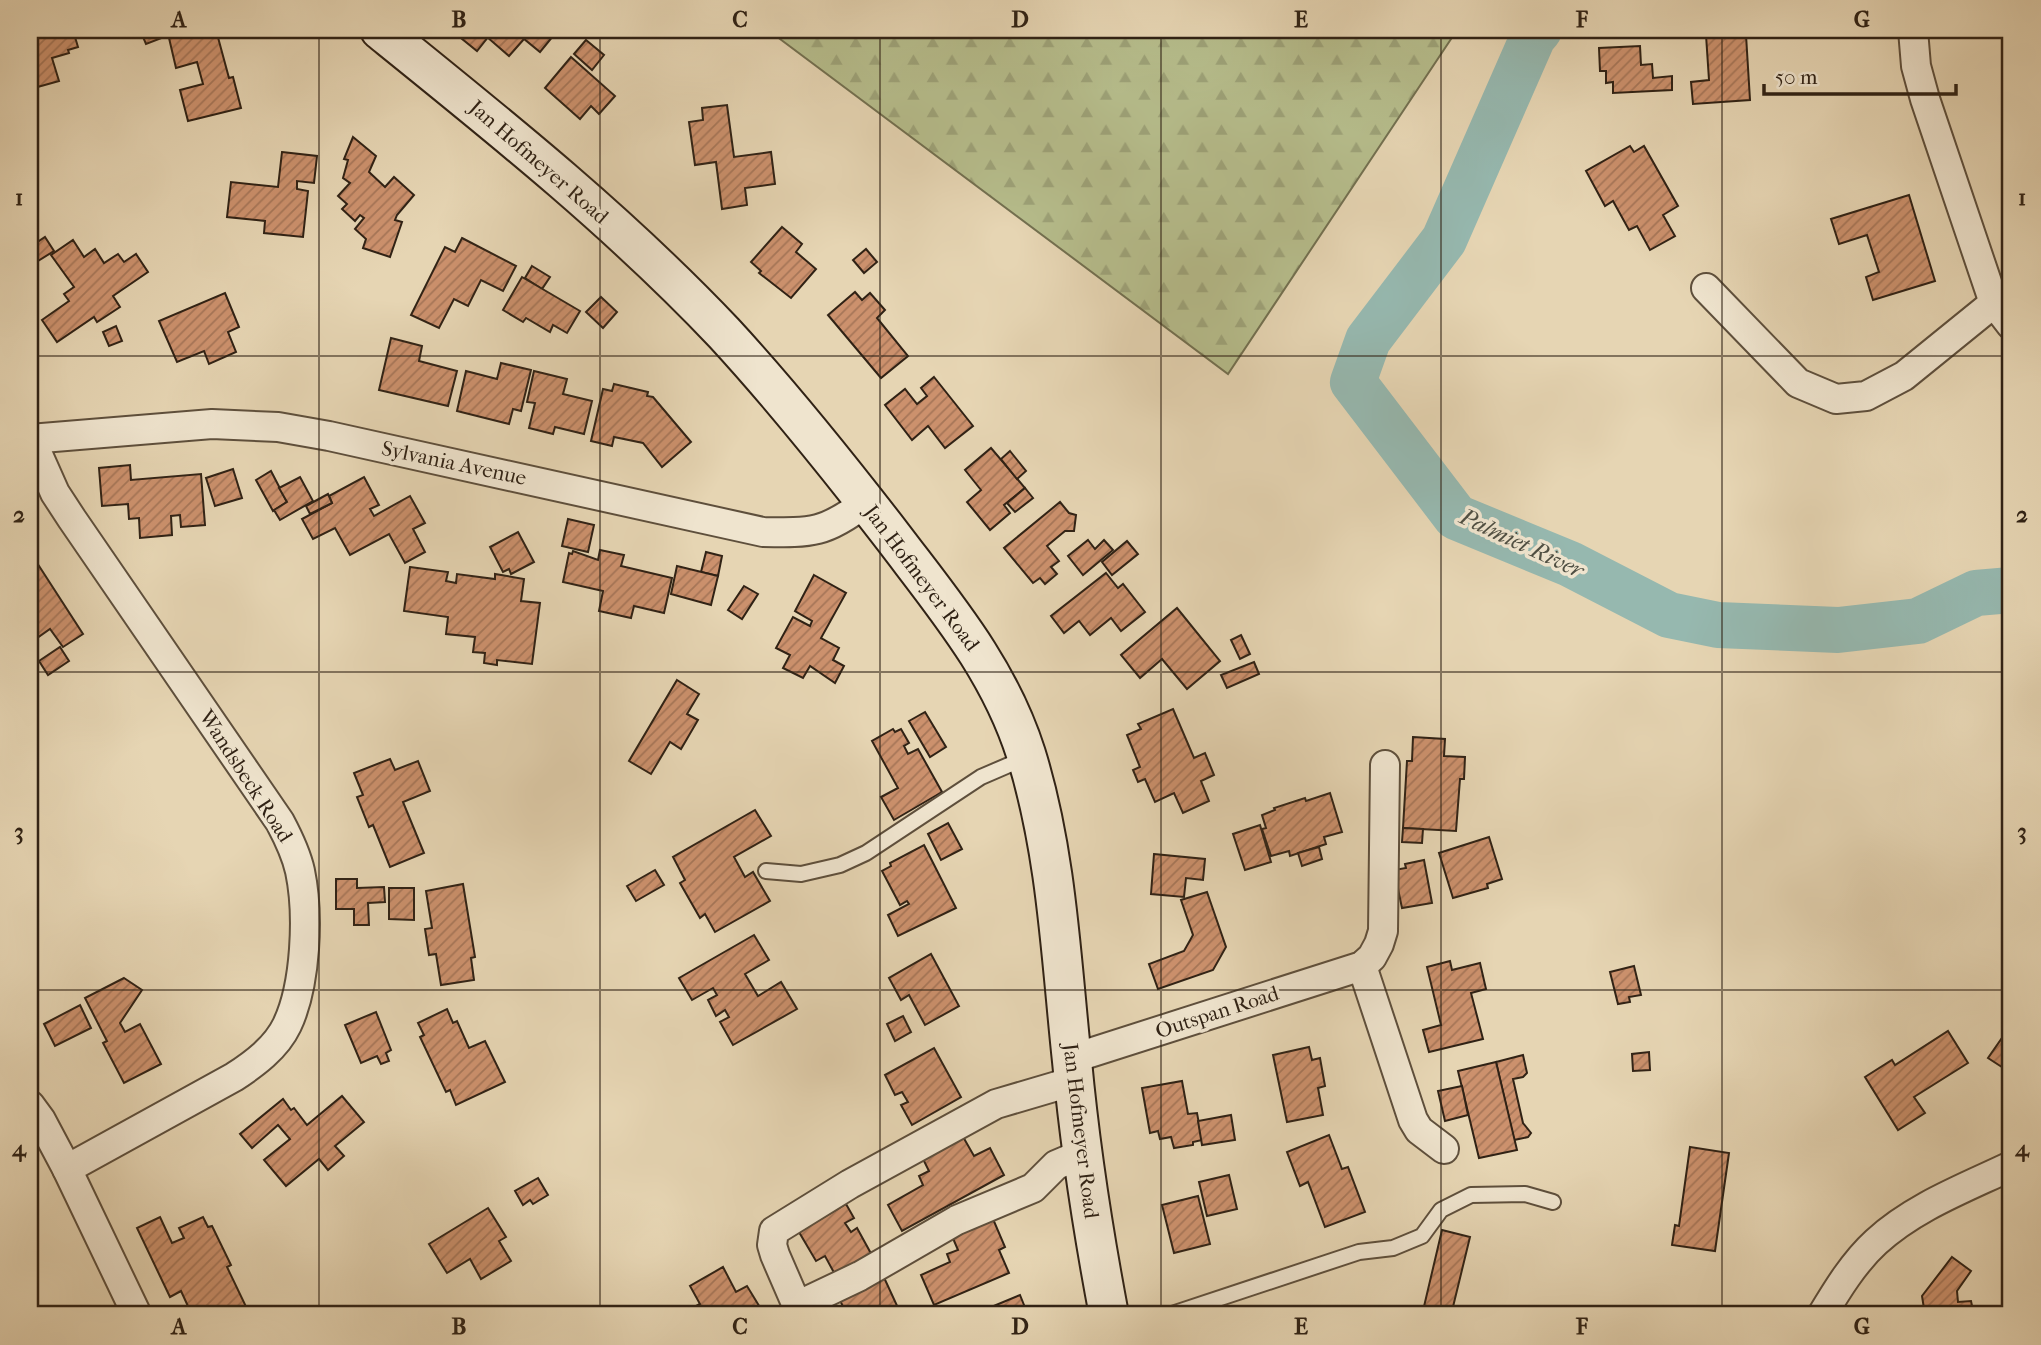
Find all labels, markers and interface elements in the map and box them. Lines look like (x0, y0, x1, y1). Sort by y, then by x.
text: A (170, 6, 188, 33)
text: B (452, 6, 467, 33)
text: C (732, 6, 748, 33)
text: D (1011, 6, 1029, 33)
text: E (1294, 6, 1308, 33)
text: F (1575, 6, 1589, 33)
text: G (1854, 6, 1870, 33)
scale bar (1764, 52, 1957, 96)
text: 50 m (1775, 65, 1818, 89)
street label: Jan Hofmeyer Road (463, 94, 614, 229)
text: 1 (15, 184, 23, 211)
text: 1 (2018, 184, 2026, 211)
street label: Sylvania Avenue (379, 436, 529, 490)
street label: Jan Hofmeyer Road (858, 499, 985, 656)
text: 2 (13, 501, 25, 528)
text: 2 (2016, 501, 2028, 528)
water label: Palmiet River (1455, 503, 1590, 585)
street label: Wandsbeck Road (194, 705, 298, 847)
text: 3 (14, 818, 24, 845)
text: 3 (2017, 818, 2027, 845)
street label: Outspan Road (1152, 981, 1282, 1043)
street label: Jan Hofmeyer Road (1058, 1040, 1104, 1221)
text: 4 (11, 1135, 27, 1162)
text: 4 (2014, 1135, 2030, 1162)
text: A (170, 1313, 188, 1340)
text: B (452, 1313, 467, 1340)
text: C (732, 1313, 748, 1340)
text: D (1011, 1313, 1029, 1340)
text: E (1294, 1313, 1308, 1340)
text: F (1575, 1313, 1589, 1340)
text: G (1854, 1313, 1870, 1340)

